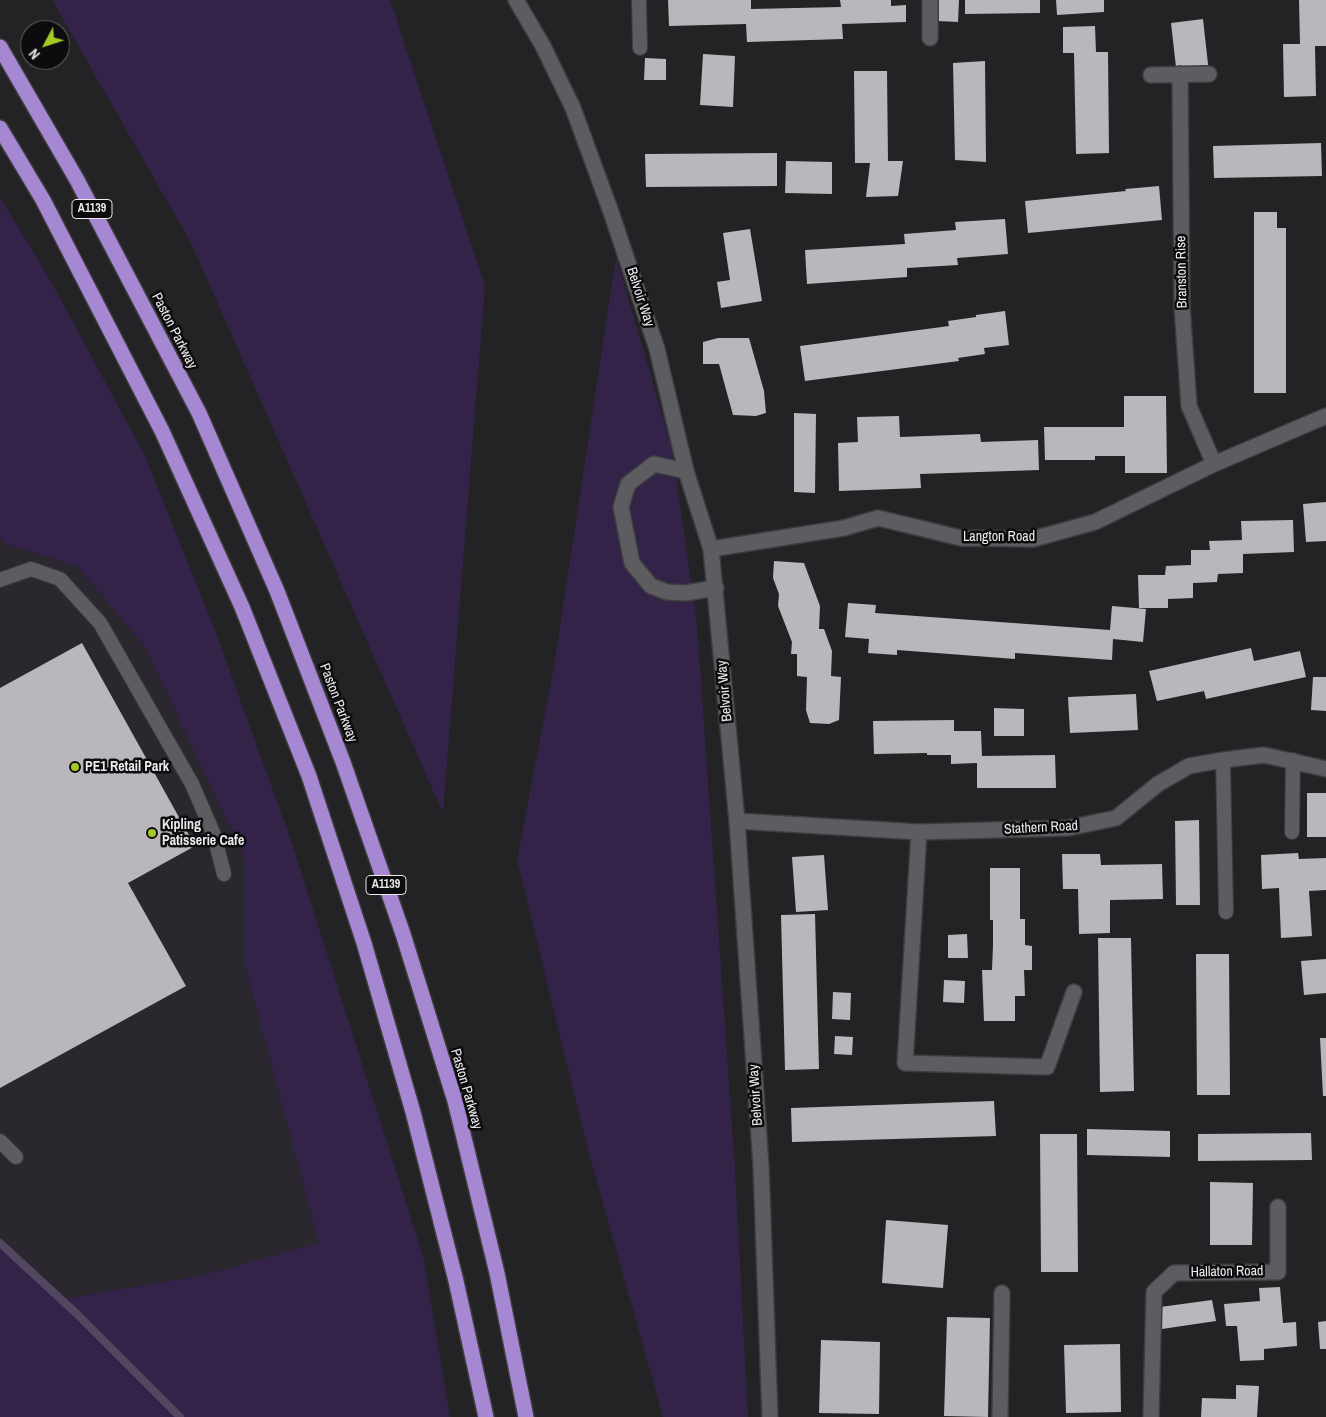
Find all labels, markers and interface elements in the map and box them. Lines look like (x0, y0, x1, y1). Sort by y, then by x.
north arrow (20, 20, 70, 70)
text: N (25, 45, 44, 63)
road number: A1139 (72, 200, 112, 218)
street label: Branston Rise (1173, 235, 1191, 309)
street label: Belvoir Way (623, 265, 657, 329)
street label: Paston Parkway (148, 290, 200, 372)
street label: Langton Road (963, 529, 1035, 545)
street label: Belvoir Way (714, 660, 736, 722)
street label: Paston Parkway (315, 661, 361, 745)
place label: PE1 Retail Park (85, 759, 169, 775)
marker: PE1 Retail Park (69, 761, 81, 773)
place label: Kipling Patisserie Cafe (162, 817, 244, 850)
street label: Stathern Road (1004, 818, 1078, 838)
marker: Kipling Patisserie Cafe (146, 827, 158, 839)
road number: A1139 (366, 876, 406, 894)
street label: Paston Parkway (446, 1047, 486, 1131)
street label: Belvoir Way (745, 1064, 767, 1126)
street label: Hallaton Road (1190, 1263, 1264, 1281)

